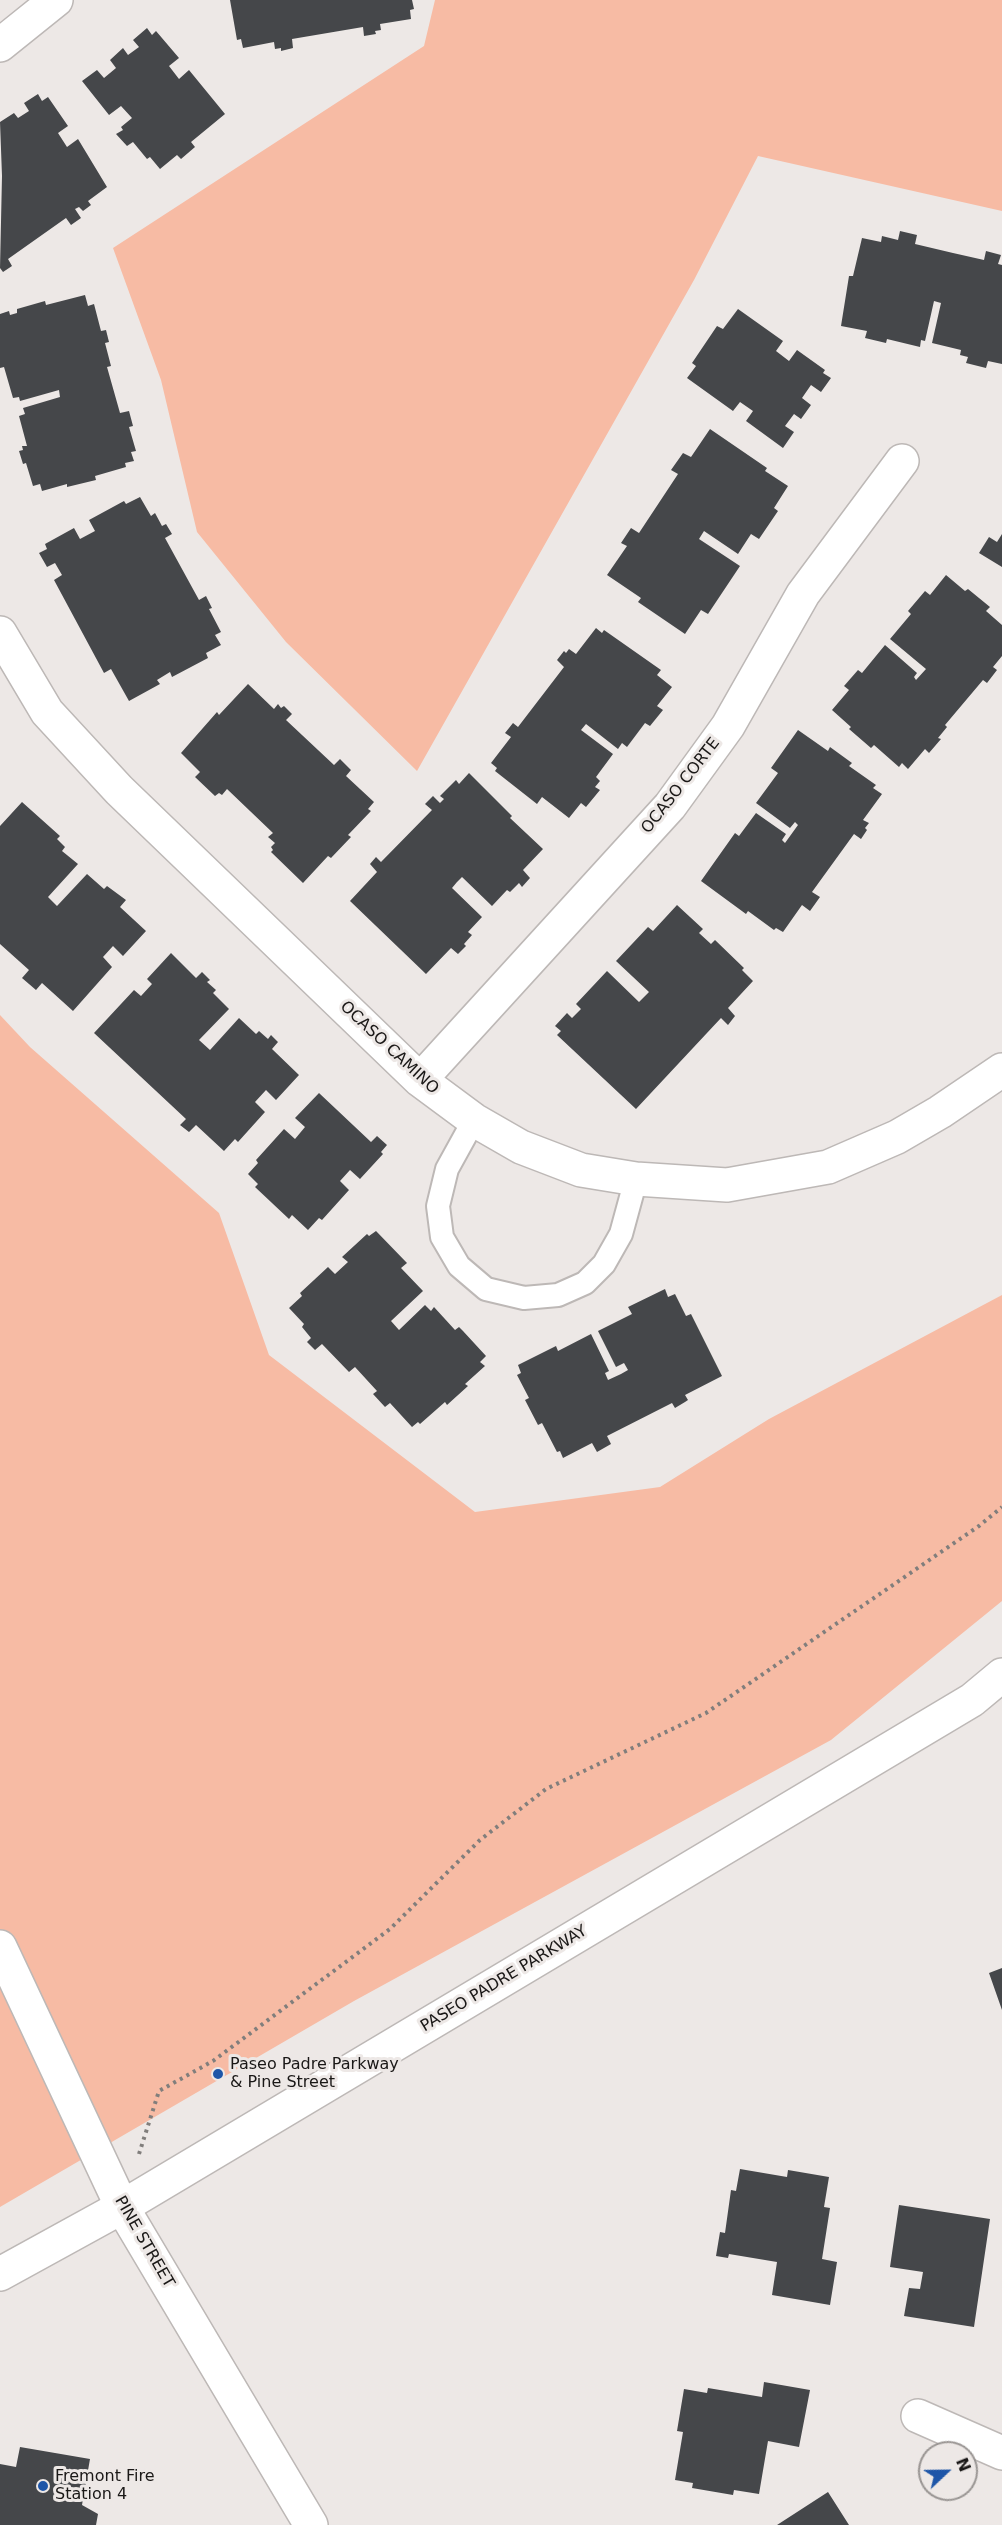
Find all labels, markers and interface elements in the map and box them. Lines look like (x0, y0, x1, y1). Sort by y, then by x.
street label: OCASO CORTE (638, 734, 724, 838)
street label: OCASO CAMINO (336, 997, 442, 1099)
street label: PASEO PADRE PARKWAY (417, 1922, 591, 2036)
place label: Paseo Padre Parkway & Pine Street (230, 2055, 399, 2093)
marker: Paseo Padre Parkway & Pine Street (211, 2067, 225, 2081)
street label: PINE STREET (110, 2193, 178, 2291)
north arrow (918, 2441, 978, 2501)
text: N (952, 2455, 975, 2475)
place label: Fremont Fire Station 4 (55, 2467, 155, 2505)
marker: Fremont Fire Station 4 (36, 2479, 50, 2493)

